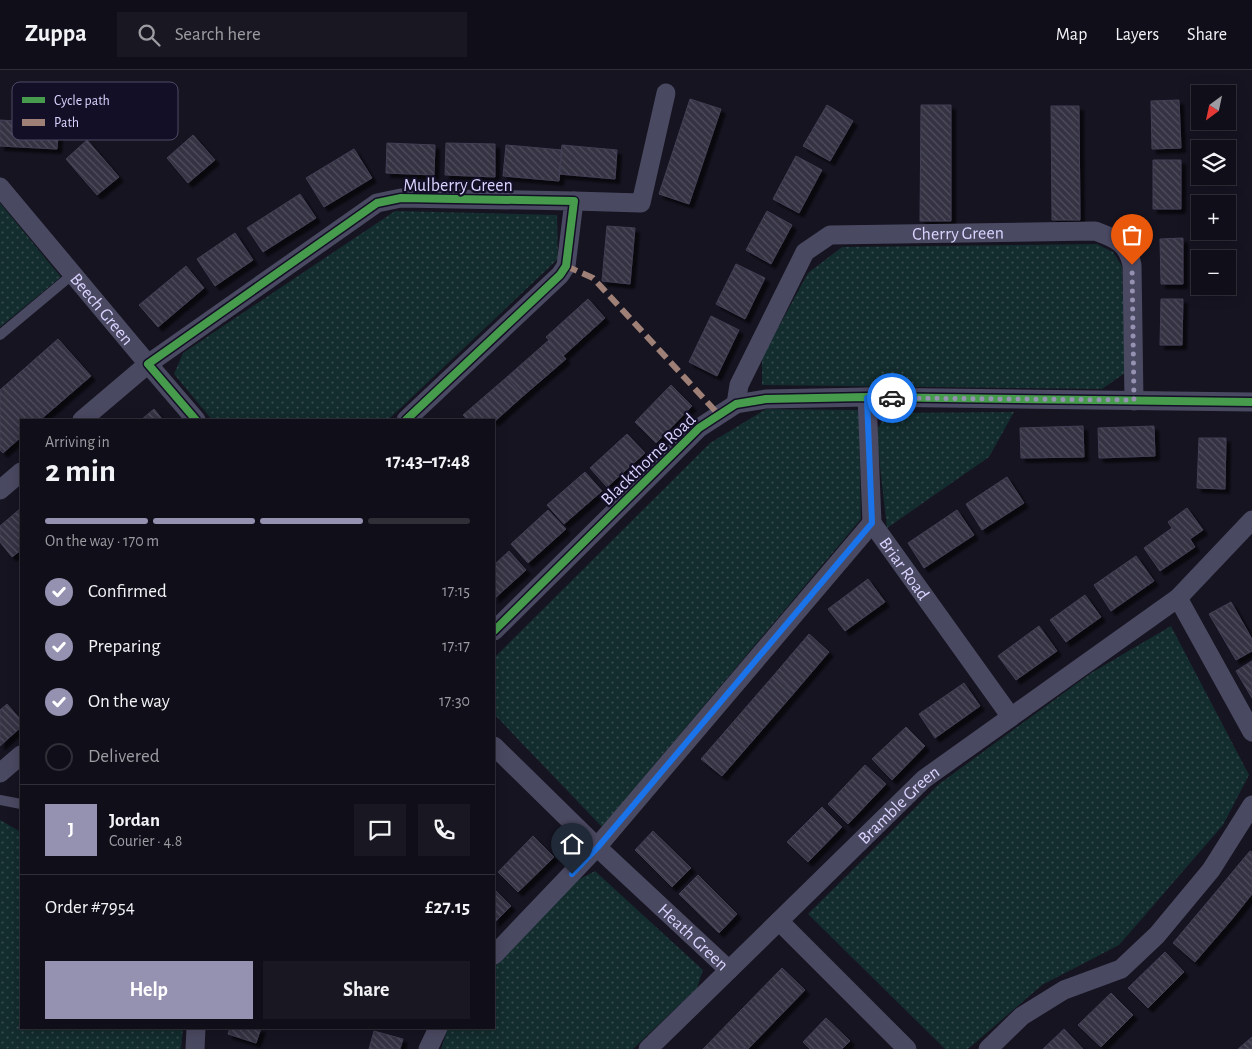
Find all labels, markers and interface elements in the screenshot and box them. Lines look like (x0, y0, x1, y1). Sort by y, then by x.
search box (117, 12, 467, 57)
icon: search (135, 21, 163, 49)
text: Zuppa (25, 22, 87, 46)
text: Search here (175, 25, 261, 44)
text: Map (1056, 26, 1087, 44)
text: Layers (1115, 26, 1159, 44)
text: Share (1187, 26, 1227, 44)
legend (12, 82, 178, 140)
north arrow (1191, 85, 1236, 130)
map controls (1191, 85, 1236, 295)
text: Cycle path (54, 94, 110, 108)
text: Path (54, 116, 79, 130)
button: layers (1191, 140, 1236, 185)
street label: Mulberry Green (403, 177, 513, 195)
button: + (1191, 195, 1236, 240)
pin (1111, 214, 1153, 265)
icon: bag (1118, 221, 1146, 249)
street label: Cherry Green (912, 224, 1004, 244)
button: − (1191, 250, 1236, 295)
street label: Beech Green (66, 270, 136, 349)
courier (867, 373, 917, 423)
icon: car (878, 384, 906, 412)
street label: Blackthorne Road (598, 410, 699, 509)
text: Arriving in (45, 434, 110, 450)
text: 17:43–17:48 (386, 452, 470, 471)
text: 2 min (45, 455, 116, 487)
text: On the way · 170 m (45, 533, 159, 549)
street label: Briar Road (875, 534, 932, 604)
icon: check (45, 578, 73, 606)
text: Confirmed (88, 582, 167, 601)
text: 17:15 (442, 583, 470, 599)
icon: check (45, 633, 73, 661)
text: Preparing (88, 637, 161, 656)
text: 17:17 (442, 638, 470, 654)
icon: check (45, 688, 73, 716)
text: On the way (88, 692, 170, 711)
text: 17:30 (439, 693, 470, 709)
text: Delivered (88, 747, 160, 766)
street label: Bramble Green (855, 763, 943, 848)
button: chat (354, 804, 406, 856)
button: phone (418, 804, 470, 856)
text: Jordan (109, 811, 160, 830)
text: J (68, 820, 74, 839)
pin (551, 823, 593, 874)
icon: home (558, 830, 586, 858)
text: Courier · 4.8 (109, 833, 182, 849)
text: Order #7954 (45, 898, 135, 917)
text: £27.15 (425, 898, 470, 917)
street label: Heath Green (654, 901, 731, 974)
button: Help (45, 961, 253, 1019)
button: Share (263, 961, 470, 1019)

